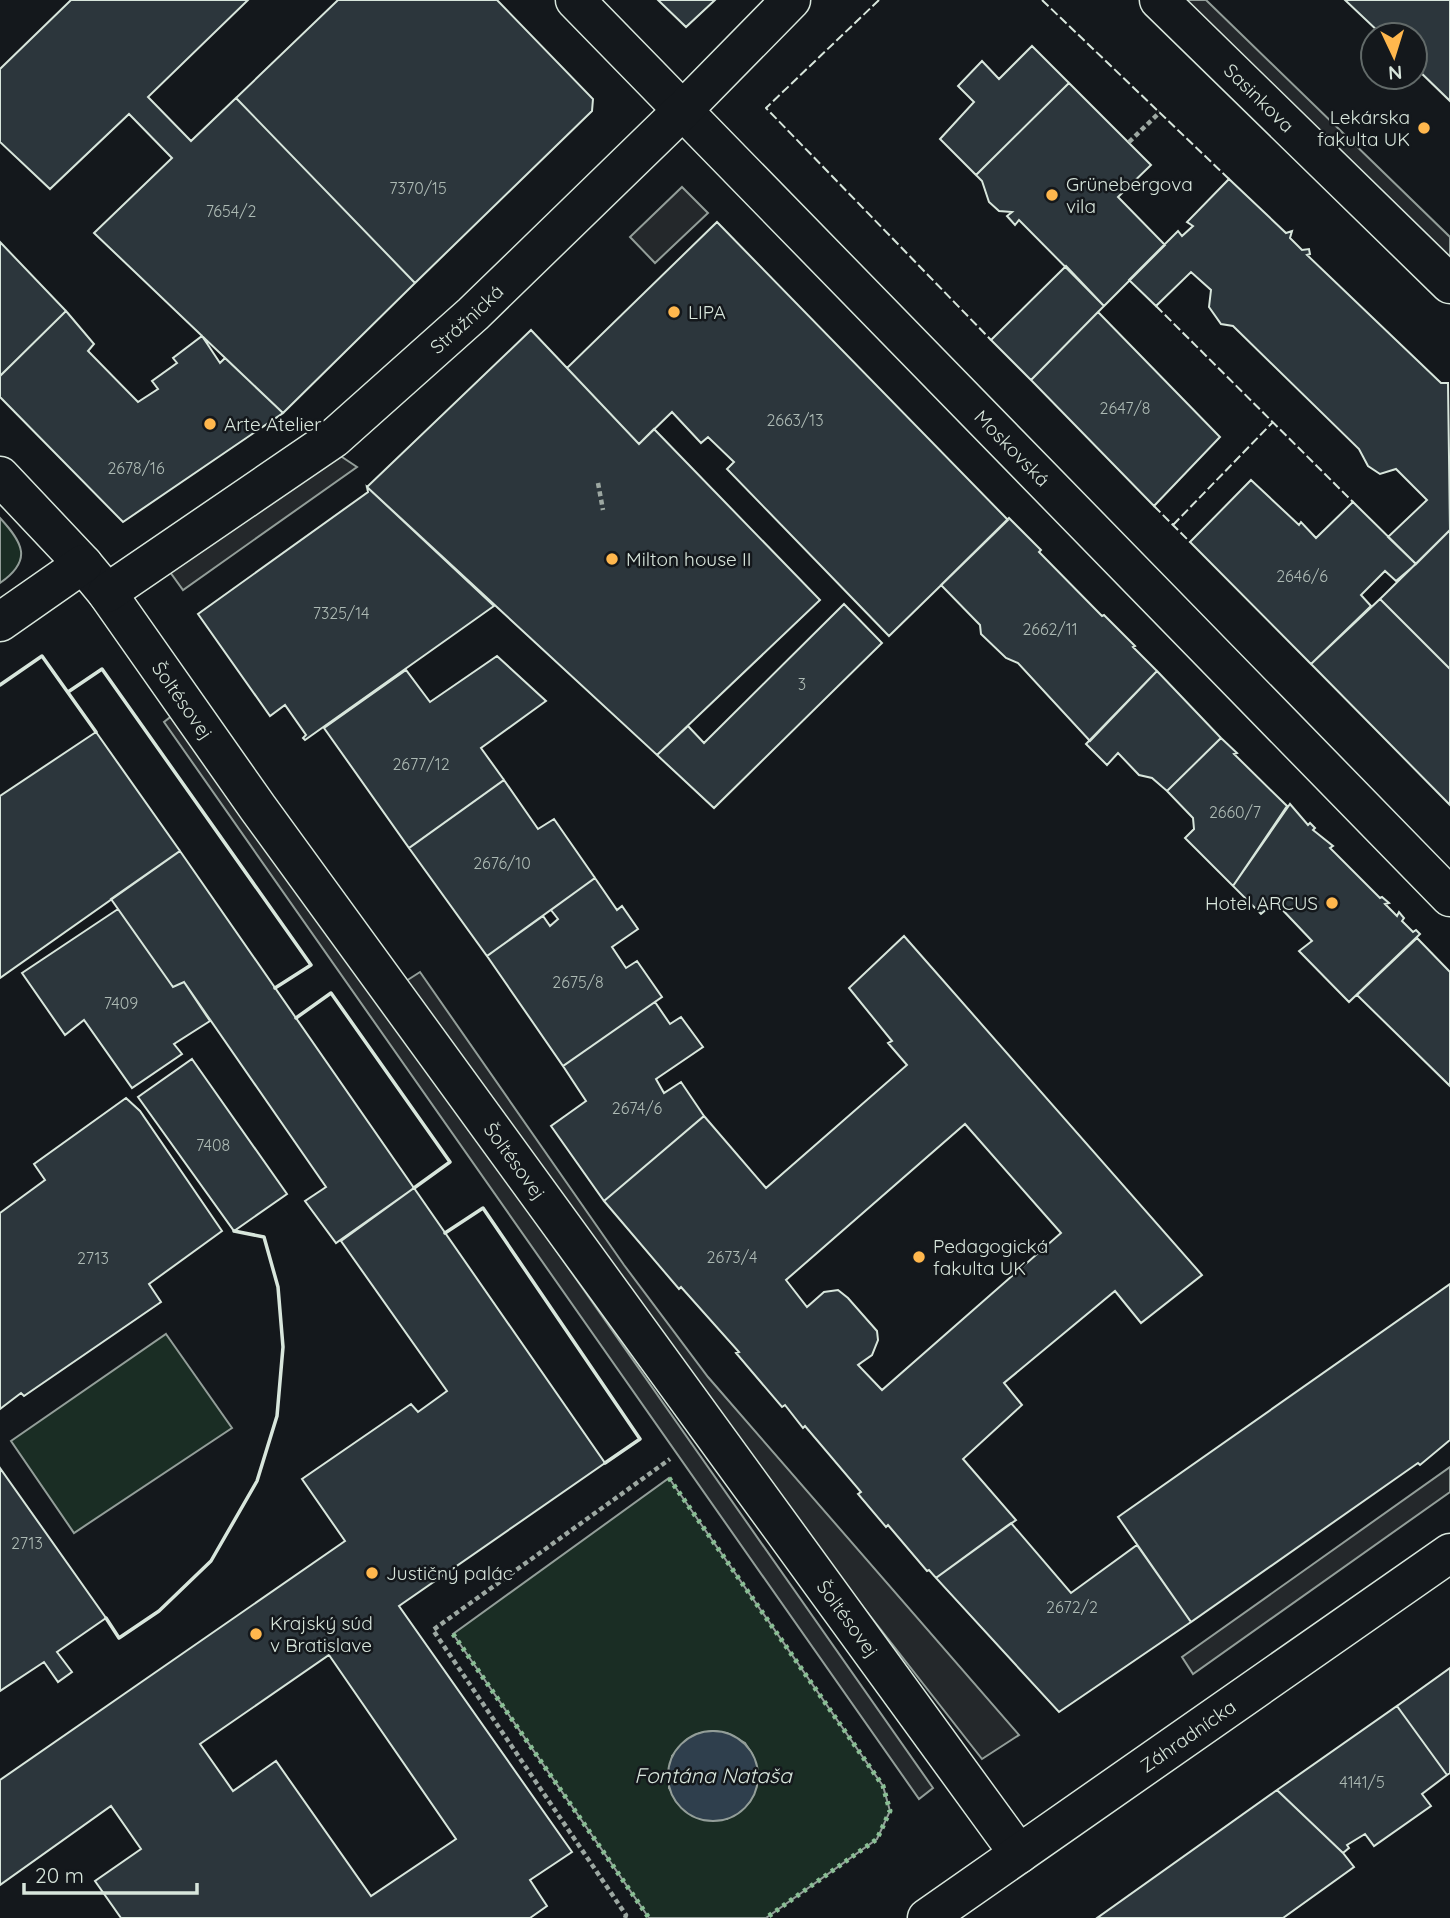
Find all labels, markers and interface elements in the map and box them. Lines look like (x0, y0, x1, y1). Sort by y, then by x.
north arrow (1359, 21, 1429, 91)
street label: Sasinkova (1219, 58, 1299, 137)
text: N (1387, 61, 1403, 85)
place label: Lekárska fakulta UK (1317, 105, 1410, 151)
marker: Lekárska fakulta UK (1416, 120, 1432, 136)
place label: Grünebergova vila (1066, 172, 1193, 218)
house number: 7370/15 (389, 178, 447, 198)
marker: Grünebergova vila (1044, 187, 1060, 203)
house number: 7654/2 (206, 201, 256, 221)
street label: Strážnická (425, 279, 508, 359)
place label: LIPA (688, 300, 726, 324)
marker: LIPA (666, 304, 682, 320)
house number: 2647/8 (1100, 398, 1150, 418)
street label: Moskovská (969, 405, 1055, 491)
house number: 2663/13 (766, 410, 824, 430)
place label: Arte Atelier (224, 412, 322, 436)
marker: Arte Atelier (202, 416, 218, 432)
house number: 2678/16 (107, 458, 165, 478)
place label: Milton house II (626, 547, 752, 571)
marker: Milton house II (604, 551, 620, 567)
house number: 2646/6 (1276, 566, 1328, 586)
house number: 7325/14 (313, 603, 369, 623)
house number: 2662/11 (1022, 619, 1078, 639)
street label: Šoltésovej (147, 657, 218, 744)
house number: 3 (798, 674, 806, 694)
house number: 2677/12 (392, 754, 450, 774)
house number: 2660/7 (1209, 802, 1261, 822)
house number: 2676/10 (473, 853, 531, 873)
place label: Hotel ARCUS (1205, 891, 1318, 915)
marker: Hotel ARCUS (1324, 895, 1340, 911)
house number: 2675/8 (552, 972, 604, 992)
house number: 7409 (104, 993, 138, 1013)
house number: 2674/6 (612, 1098, 663, 1118)
street label: Šoltésovej (479, 1118, 551, 1204)
house number: 7408 (196, 1135, 230, 1155)
place label: Pedagogická fakulta UK (933, 1234, 1048, 1280)
house number: 2673/4 (707, 1247, 757, 1267)
house number: 2713 (77, 1248, 109, 1268)
marker: Pedagogická fakulta UK (911, 1249, 927, 1265)
house number: 2713 (11, 1533, 43, 1553)
place label: Justičný palác (386, 1561, 513, 1585)
marker: Justičný palác (364, 1565, 380, 1581)
street label: Šoltésovej (812, 1575, 884, 1662)
house number: 2672/2 (1046, 1597, 1098, 1617)
place label: Krajský súd v Bratislave (270, 1611, 373, 1657)
marker: Krajský súd v Bratislave (248, 1626, 264, 1642)
street label: Záhradnícka (1135, 1694, 1240, 1778)
water label: Fontána Nataša (634, 1762, 793, 1788)
house number: 4141/5 (1339, 1772, 1385, 1792)
scale bar (24, 1852, 198, 1896)
text: 20 m (35, 1862, 84, 1888)

